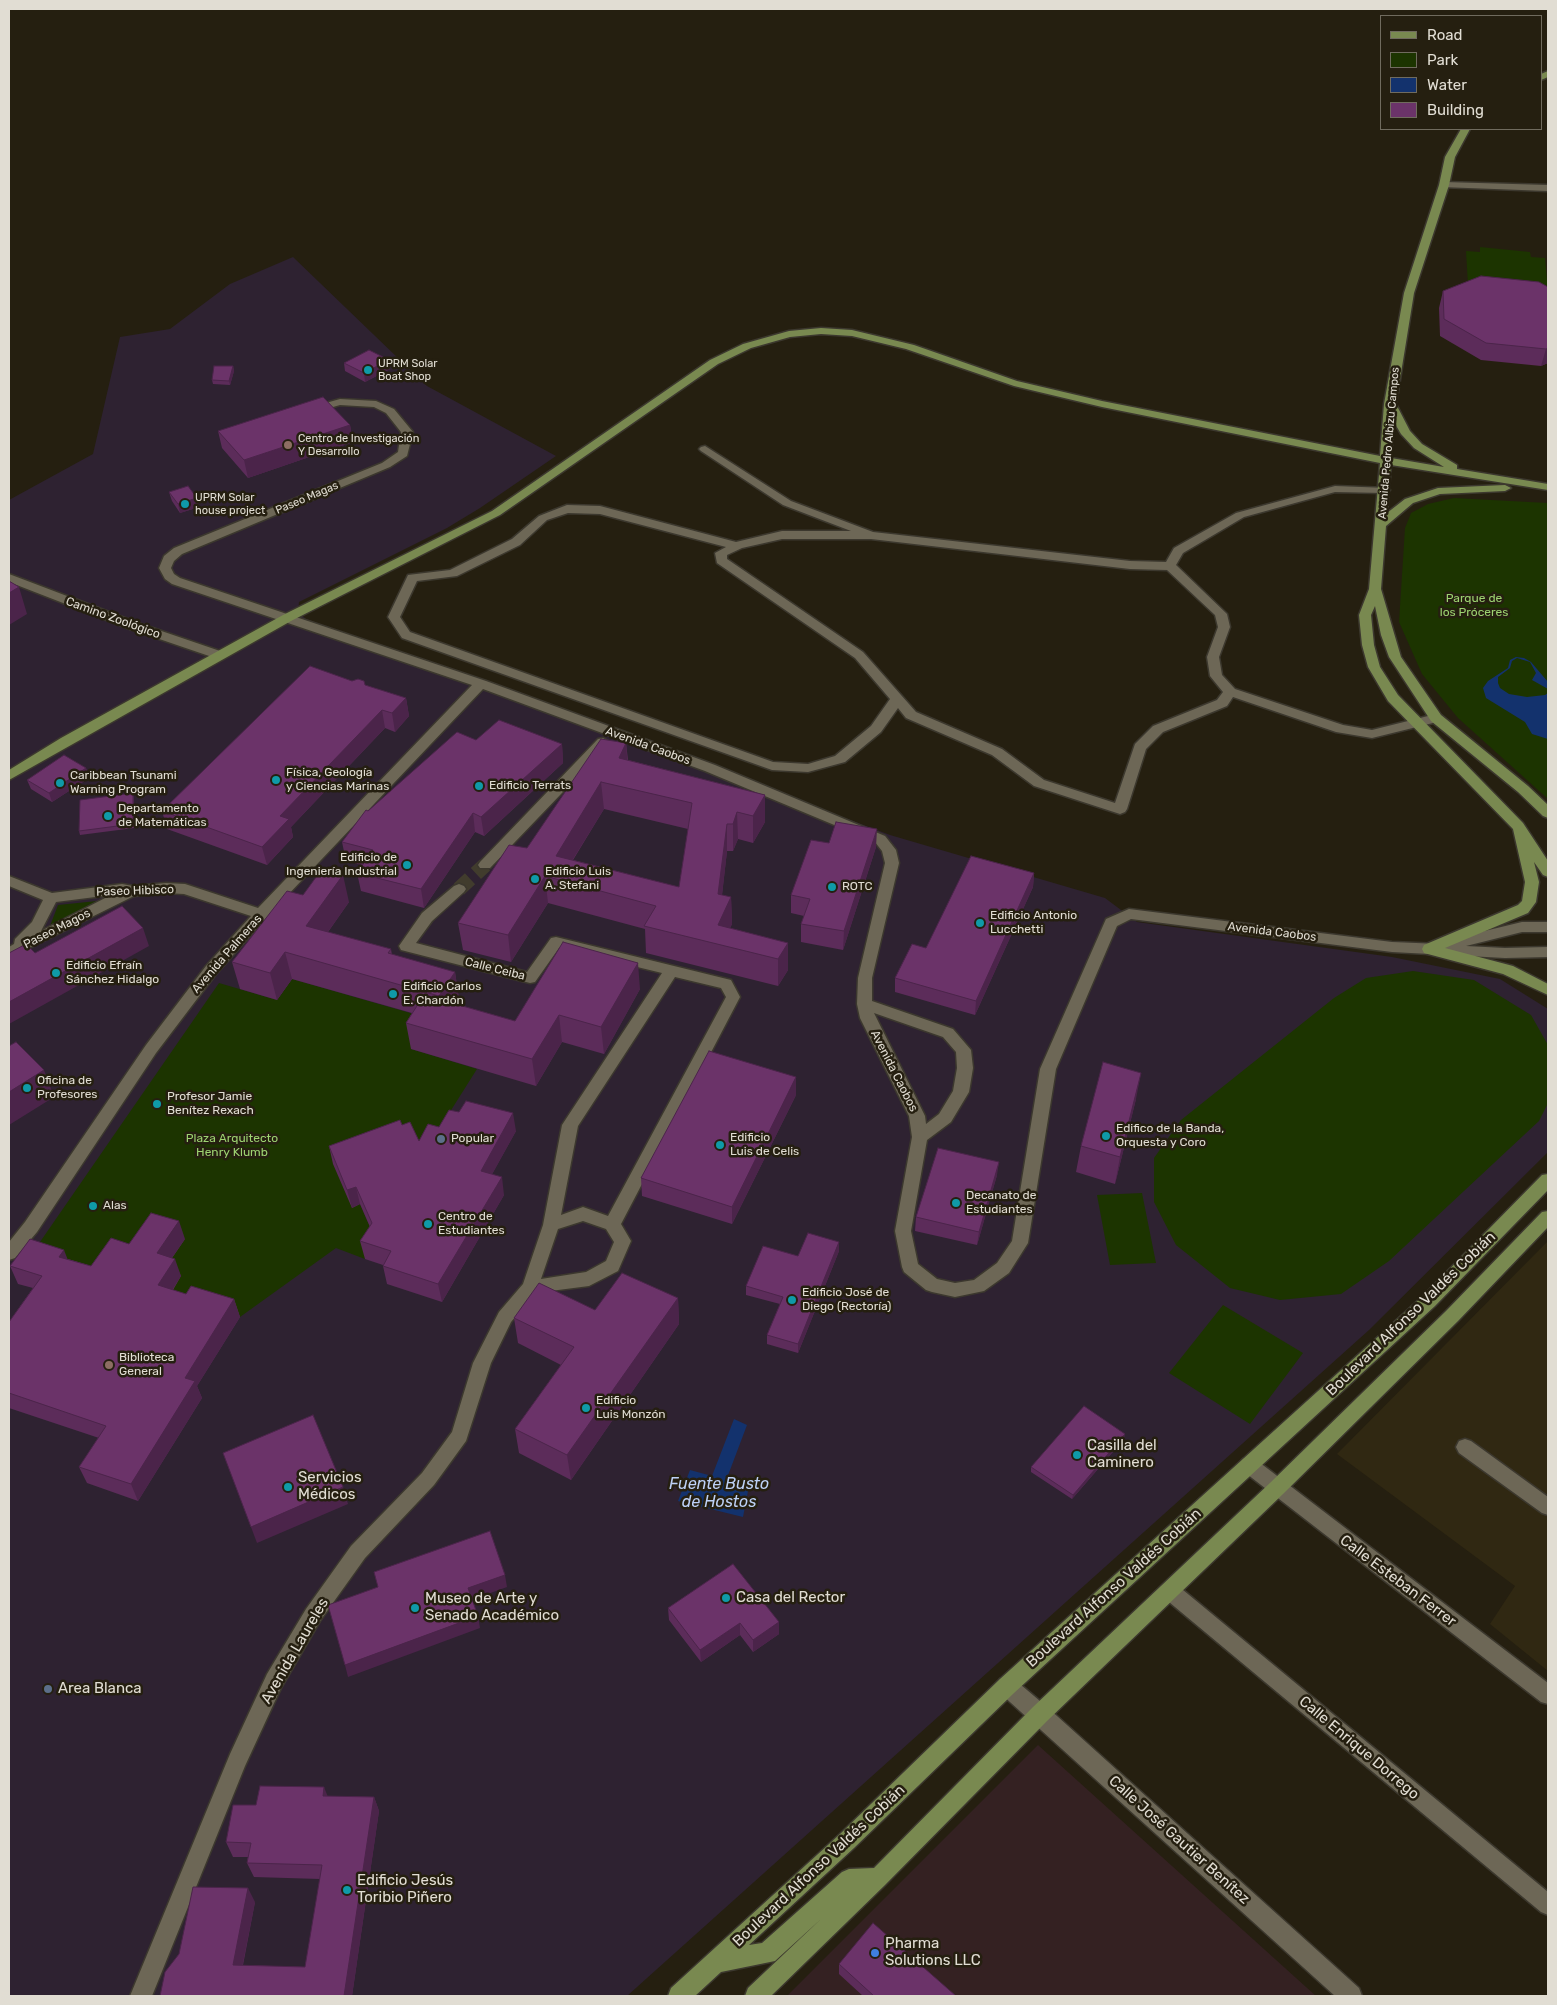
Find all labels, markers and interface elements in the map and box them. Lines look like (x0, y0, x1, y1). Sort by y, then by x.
legend (1380, 15, 1542, 130)
text: Road (1427, 26, 1463, 44)
text: Park (1427, 51, 1458, 69)
text: Water (1427, 76, 1467, 94)
text: Building (1427, 101, 1484, 119)
place label: UPRM Solar Boat Shop (378, 357, 437, 383)
marker: UPRM Solar Boat Shop (362, 364, 374, 376)
street label: Avenida Pedro Albizu Campos (1376, 367, 1402, 519)
place label: Centro de Investigación Y Desarrollo (298, 432, 419, 458)
marker: Centro de Investigación Y Desarrollo (282, 439, 294, 451)
street label: Paseo Magas (274, 479, 340, 517)
place label: UPRM Solar house project (195, 491, 265, 517)
marker: UPRM Solar house project (179, 498, 191, 510)
park label: Parque de los Próceres (1440, 592, 1508, 620)
street label: Camino Zoológico (64, 594, 162, 642)
street label: Avenida Caobos (604, 724, 692, 768)
place label: Física, Geología y Ciencias Marinas (286, 766, 389, 794)
place label: Caribbean Tsunami Warning Program (70, 769, 177, 797)
marker: Física, Geología y Ciencias Marinas (270, 774, 282, 786)
marker: Caribbean Tsunami Warning Program (54, 777, 66, 789)
place label: Edificio Terrats (489, 779, 571, 793)
marker: Edificio Terrats (473, 780, 485, 792)
place label: Departamento de Matemáticas (118, 802, 207, 830)
marker: Departamento de Matemáticas (102, 810, 114, 822)
place label: Edificio de Ingeniería Industrial (286, 851, 397, 879)
marker: Edificio de Ingeniería Industrial (401, 859, 413, 871)
place label: Edificio Luis A. Stefani (545, 865, 611, 893)
marker: Edificio Luis A. Stefani (529, 873, 541, 885)
place label: ROTC (842, 880, 873, 894)
marker: ROTC (826, 881, 838, 893)
street label: Paseo Hibisco (96, 882, 174, 900)
street label: Paseo Magos (21, 906, 93, 952)
place label: Edificio Antonio Lucchetti (990, 909, 1077, 937)
street label: Avenida Palmeras (189, 912, 265, 996)
marker: Edificio Antonio Lucchetti (974, 917, 986, 929)
street label: Avenida Caobos (1227, 919, 1317, 945)
street label: Calle Ceiba (463, 955, 527, 983)
place label: Edificio Efraín Sánchez Hidalgo (66, 959, 159, 987)
marker: Edificio Efraín Sánchez Hidalgo (50, 967, 62, 979)
place label: Edificio Carlos E. Chardón (403, 980, 481, 1008)
marker: Edificio Carlos E. Chardón (387, 988, 399, 1000)
street label: Avenida Caobos (867, 1028, 921, 1114)
place label: Oficina de Profesores (37, 1074, 97, 1102)
marker: Oficina de Profesores (21, 1082, 33, 1094)
place label: Profesor Jamie Benítez Rexach (167, 1090, 254, 1118)
marker: Profesor Jamie Benítez Rexach (151, 1098, 163, 1110)
place label: Edifico de la Banda, Orquesta y Coro (1116, 1122, 1224, 1150)
marker: Edifico de la Banda, Orquesta y Coro (1100, 1130, 1112, 1142)
place label: Edificio Luis de Celis (730, 1131, 799, 1159)
park label: Plaza Arquitecto Henry Klumb (186, 1132, 278, 1160)
place label: Popular (451, 1132, 494, 1146)
marker: Popular (435, 1133, 447, 1145)
marker: Edificio Luis de Celis (714, 1139, 726, 1151)
place label: Decanato de Estudiantes (966, 1189, 1036, 1217)
marker: Decanato de Estudiantes (950, 1197, 962, 1209)
place label: Alas (103, 1199, 127, 1213)
marker: Alas (87, 1200, 99, 1212)
place label: Centro de Estudiantes (438, 1210, 505, 1238)
marker: Centro de Estudiantes (422, 1218, 434, 1230)
street label: Boulevard Alfonso Valdés Cobián (1322, 1228, 1500, 1400)
place label: Edificio José de Diego (Rectoría) (802, 1286, 891, 1314)
marker: Edificio José de Diego (Rectoría) (786, 1294, 798, 1306)
place label: Biblioteca General (119, 1351, 174, 1379)
marker: Biblioteca General (103, 1359, 115, 1371)
place label: Edificio Luis Monzón (596, 1394, 666, 1422)
marker: Edificio Luis Monzón (580, 1402, 592, 1414)
place label: Casilla del Caminero (1087, 1437, 1157, 1472)
marker: Casilla del Caminero (1071, 1449, 1083, 1461)
place label: Servicios Médicos (298, 1469, 362, 1504)
water label: Fuente Busto de Hostos (669, 1474, 769, 1512)
marker: Servicios Médicos (282, 1481, 294, 1493)
street label: Boulevard Alfonso Valdés Cobián (1023, 1505, 1205, 1671)
street label: Calle Esteban Ferrer (1336, 1531, 1460, 1631)
place label: Casa del Rector (736, 1589, 845, 1607)
place label: Museo de Arte y Senado Académico (425, 1590, 559, 1625)
marker: Casa del Rector (720, 1592, 732, 1604)
street label: Avenida Laureles (257, 1595, 333, 1707)
marker: Museo de Arte y Senado Académico (409, 1602, 421, 1614)
place label: Area Blanca (58, 1680, 142, 1698)
marker: Area Blanca (42, 1683, 54, 1695)
street label: Calle Enrique Dorrego (1295, 1692, 1423, 1804)
street label: Calle José Gautier Benítez (1105, 1772, 1253, 1908)
street label: Boulevard Alfonso Valdés Cobián (729, 1781, 909, 1951)
place label: Edificio Jesús Toribio Piñero (357, 1872, 453, 1907)
marker: Edificio Jesús Toribio Piñero (341, 1884, 353, 1896)
place label: Pharma Solutions LLC (885, 1935, 981, 1970)
marker: Pharma Solutions LLC (869, 1947, 881, 1959)

